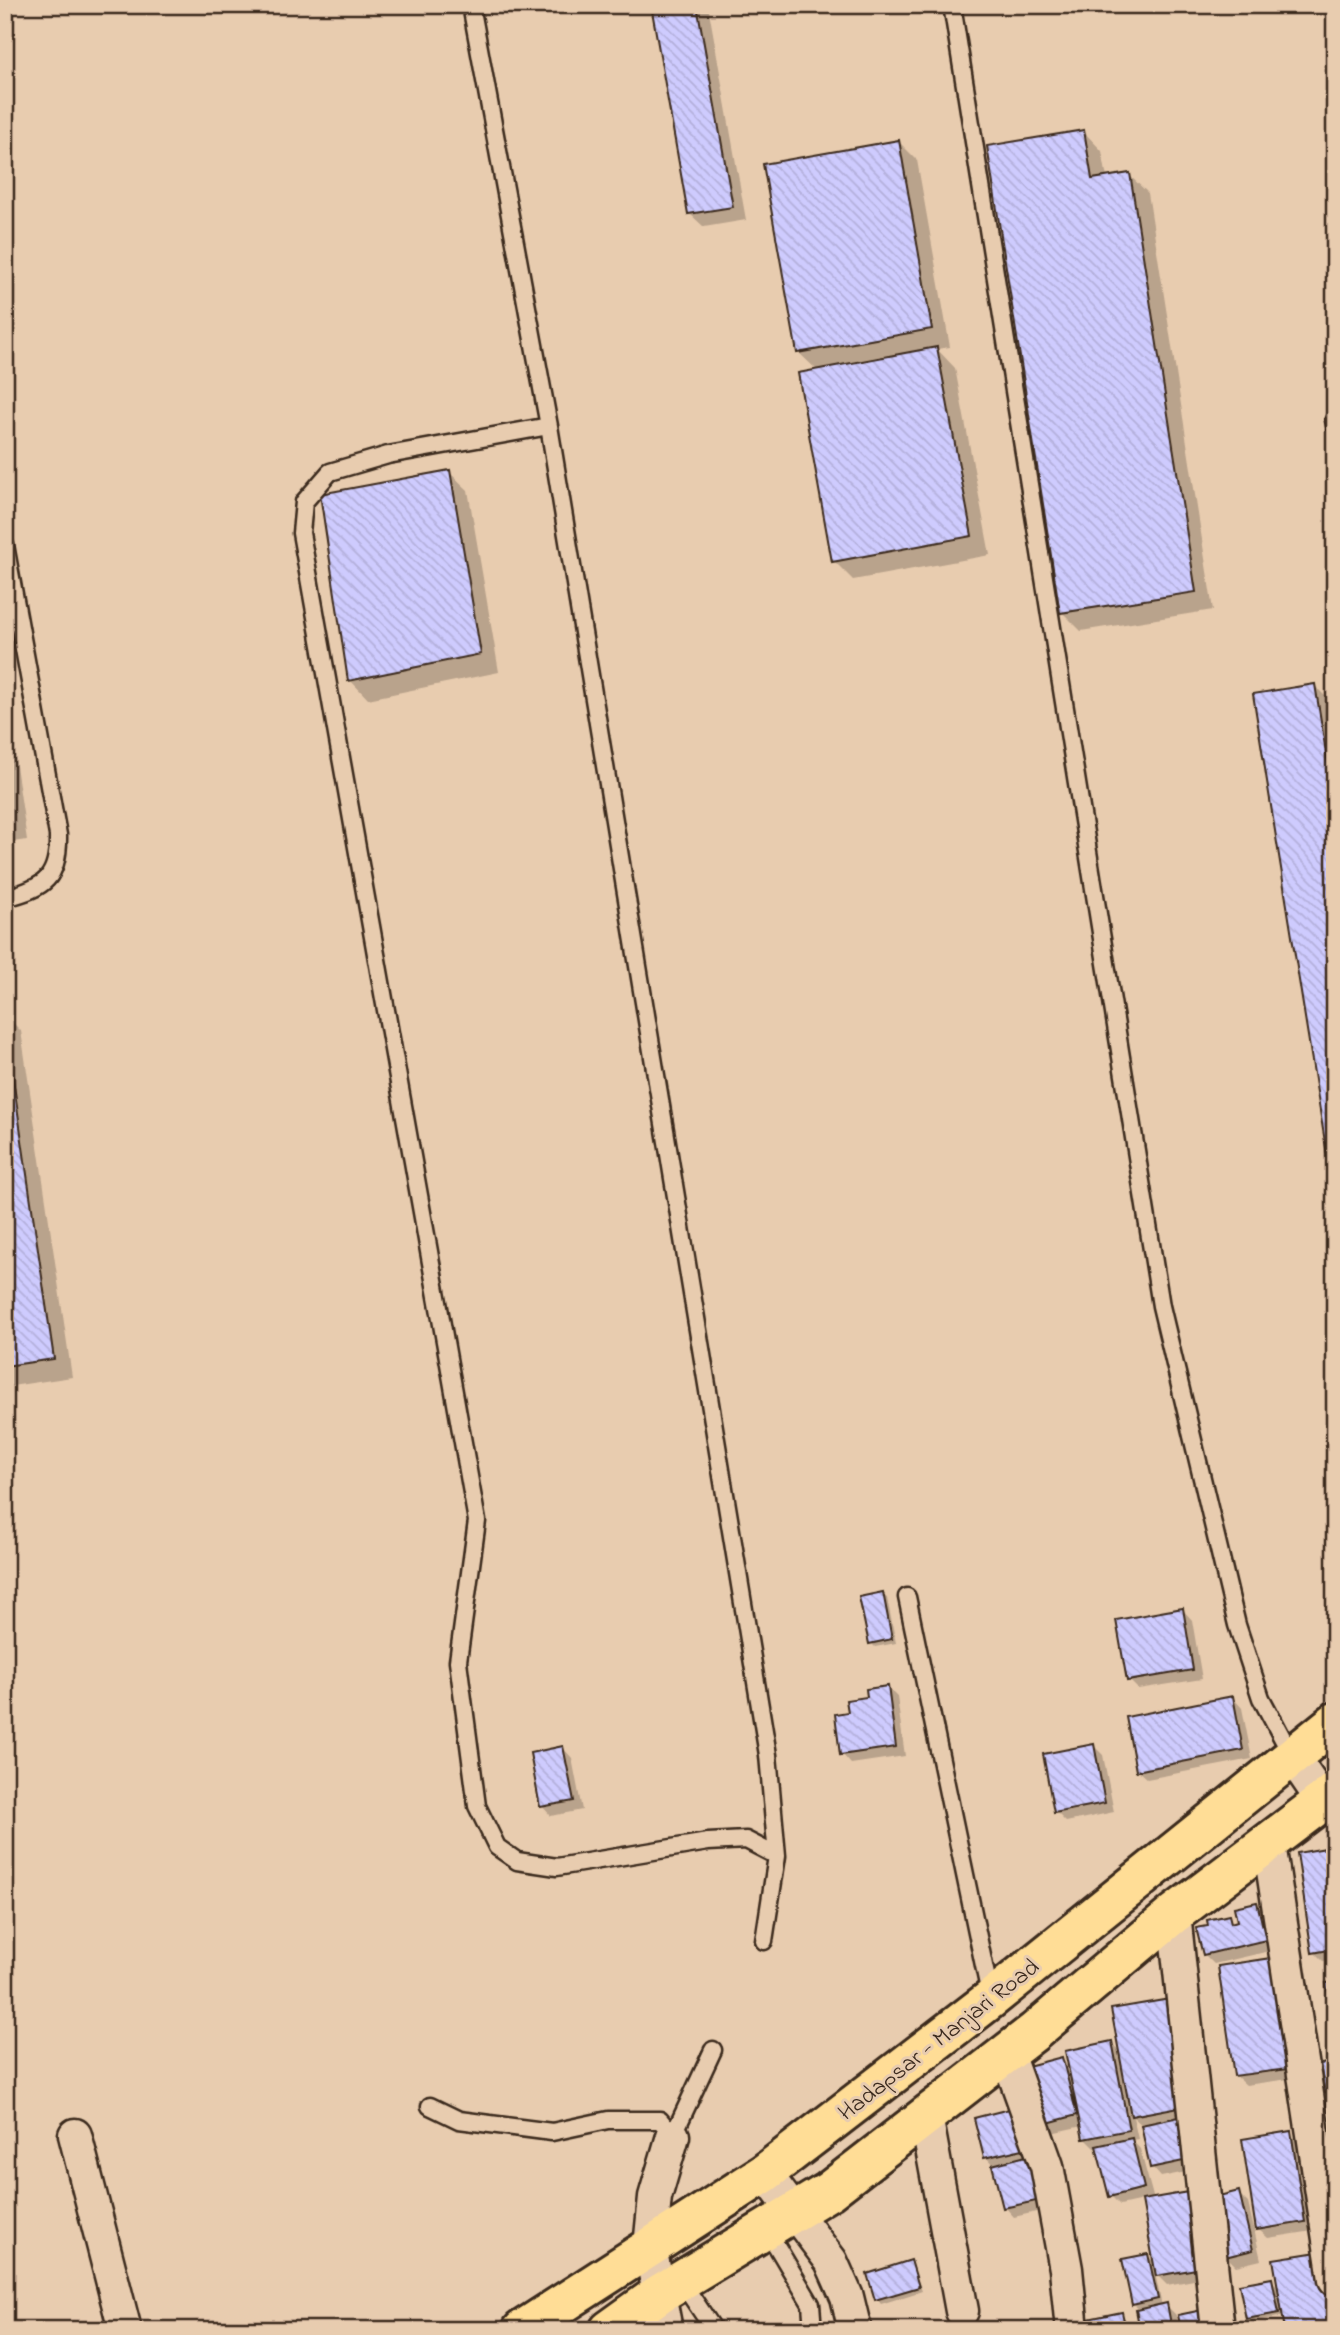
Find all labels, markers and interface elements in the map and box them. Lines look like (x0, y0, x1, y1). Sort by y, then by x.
street label: Hadapsar - Manjari Road (831, 1951, 1048, 2131)

